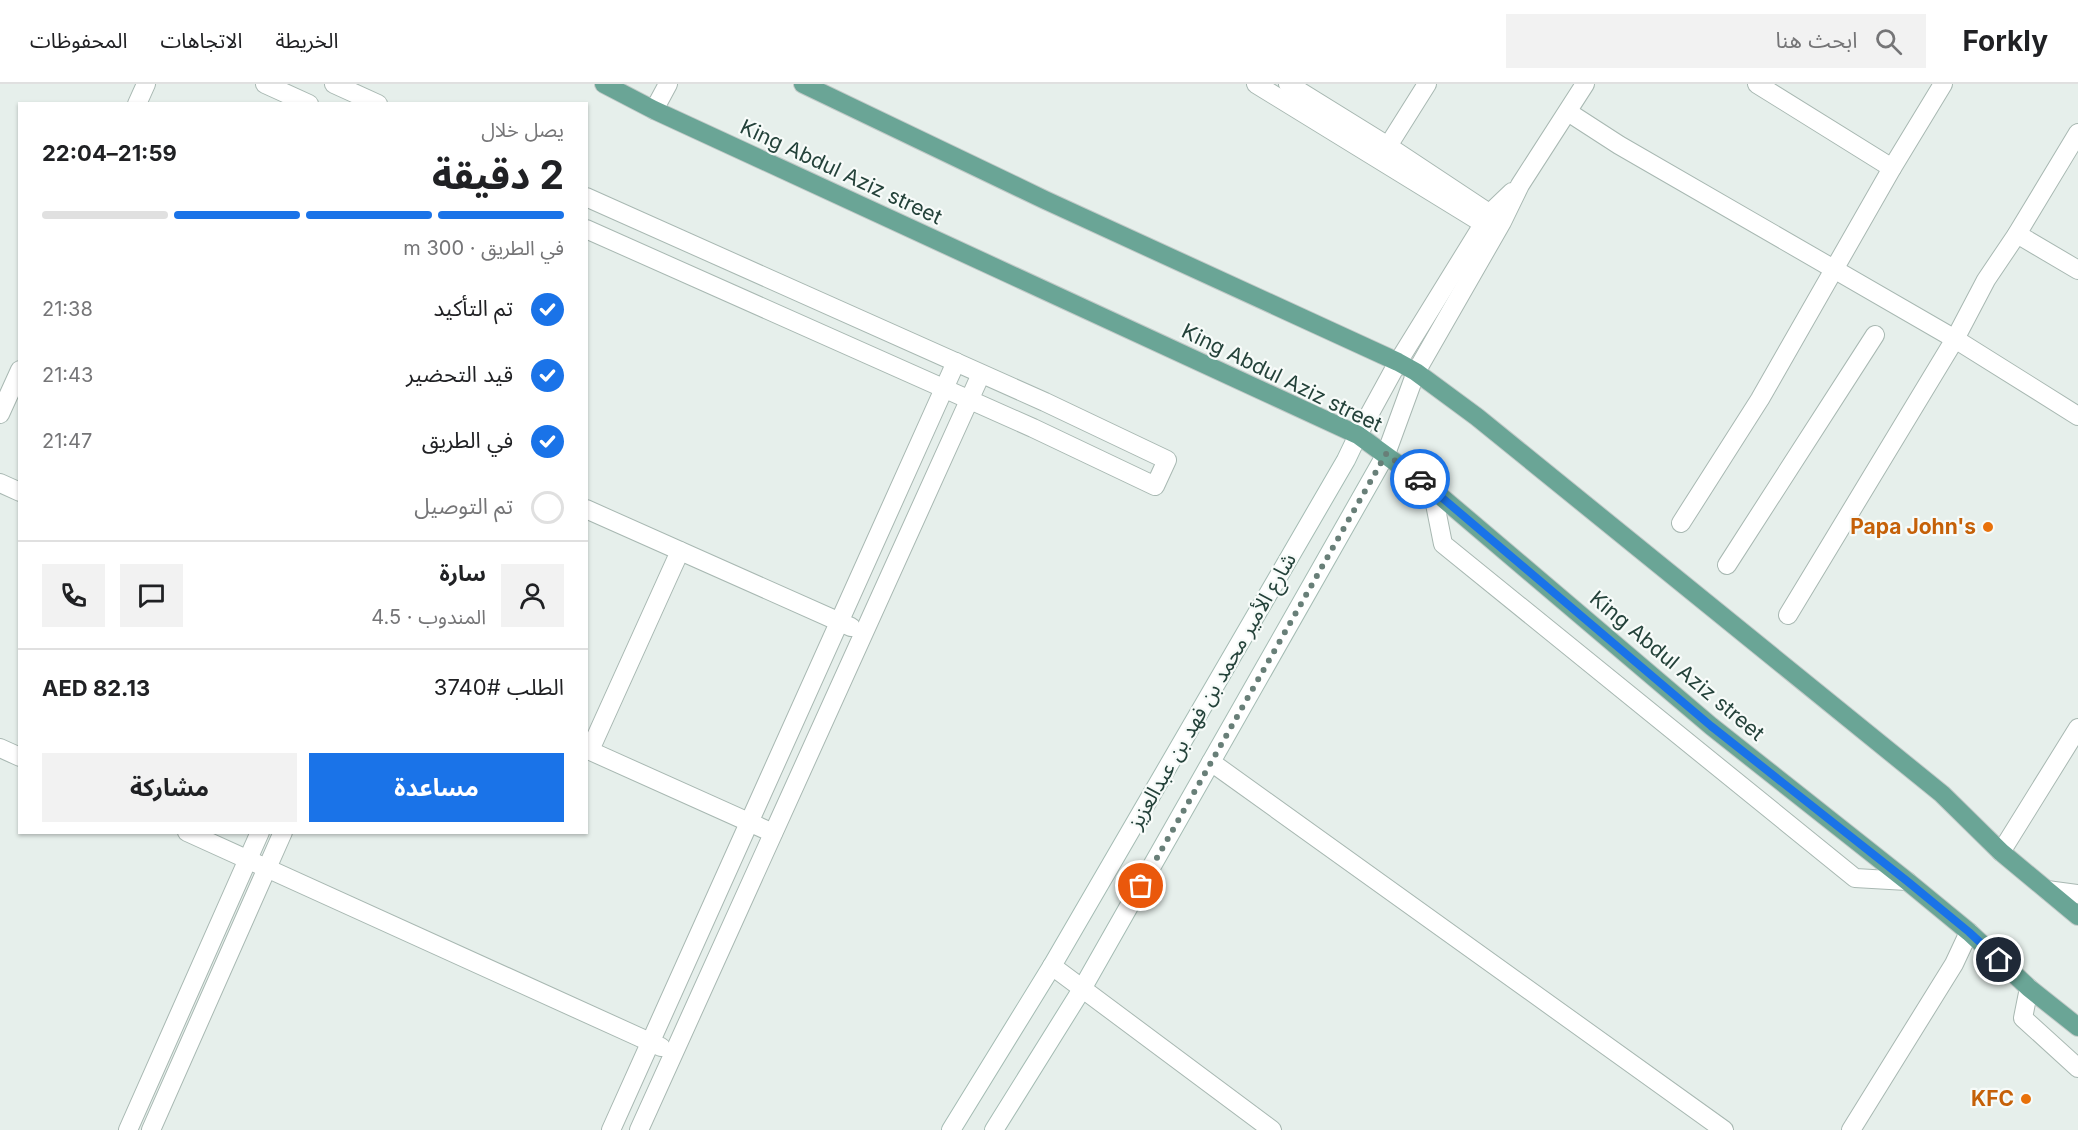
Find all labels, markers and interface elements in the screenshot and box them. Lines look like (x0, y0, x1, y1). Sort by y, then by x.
search box (1506, 14, 1926, 68)
text: Forkly (1962, 24, 2048, 58)
icon: search (1872, 25, 1905, 58)
text: ابحث هنا (1775, 27, 1857, 53)
text: المحفوظات (30, 28, 127, 53)
text: الاتجاهات (160, 28, 242, 53)
text: الخريطة (275, 28, 338, 53)
street label: King Abdul Aziz street (736, 114, 946, 229)
text: يصل خلال (481, 118, 564, 142)
text: 21:59–22:04 (42, 140, 177, 166)
text: 2 دقيقة (432, 151, 564, 198)
text: في الطريق · 300 m (403, 236, 564, 260)
icon: check (531, 293, 564, 326)
text: تم التأكيد (433, 295, 513, 321)
text: 21:38 (42, 297, 93, 321)
street label: King Abdul Aziz street (1178, 318, 1387, 437)
icon: check (531, 359, 564, 392)
text: قيد التحضير (406, 361, 513, 387)
text: 21:43 (42, 363, 93, 387)
icon: check (531, 425, 564, 458)
text: في الطريق (422, 427, 513, 453)
text: 21:47 (42, 429, 92, 453)
courier (1390, 449, 1450, 509)
icon: car (1404, 463, 1437, 496)
text: تم التوصيل (414, 493, 513, 519)
place label: Papa John's (1850, 514, 1976, 539)
marker: Papa John's (1981, 520, 1995, 534)
street label: شارع الأمير محمد بن فهد بن عبدالعزيز (1122, 548, 1304, 835)
text: سارة (440, 560, 486, 586)
button: phone (42, 564, 105, 627)
button: chat (120, 564, 183, 627)
button: person (501, 564, 564, 627)
street label: King Abdul Aziz street (1585, 585, 1770, 746)
text: المندوب · 4.5 (371, 605, 486, 629)
text: الطلب #3740 (434, 674, 564, 700)
text: AED 82.13 (42, 675, 150, 701)
button: مشاركة (42, 753, 297, 822)
button: مساعدة (309, 753, 564, 822)
pin (1115, 860, 1166, 911)
icon: bag (1124, 869, 1157, 902)
pin (1973, 934, 2024, 985)
icon: home (1982, 943, 2015, 976)
place label: KFC (1971, 1086, 2014, 1111)
marker: KFC (2019, 1092, 2033, 1106)

